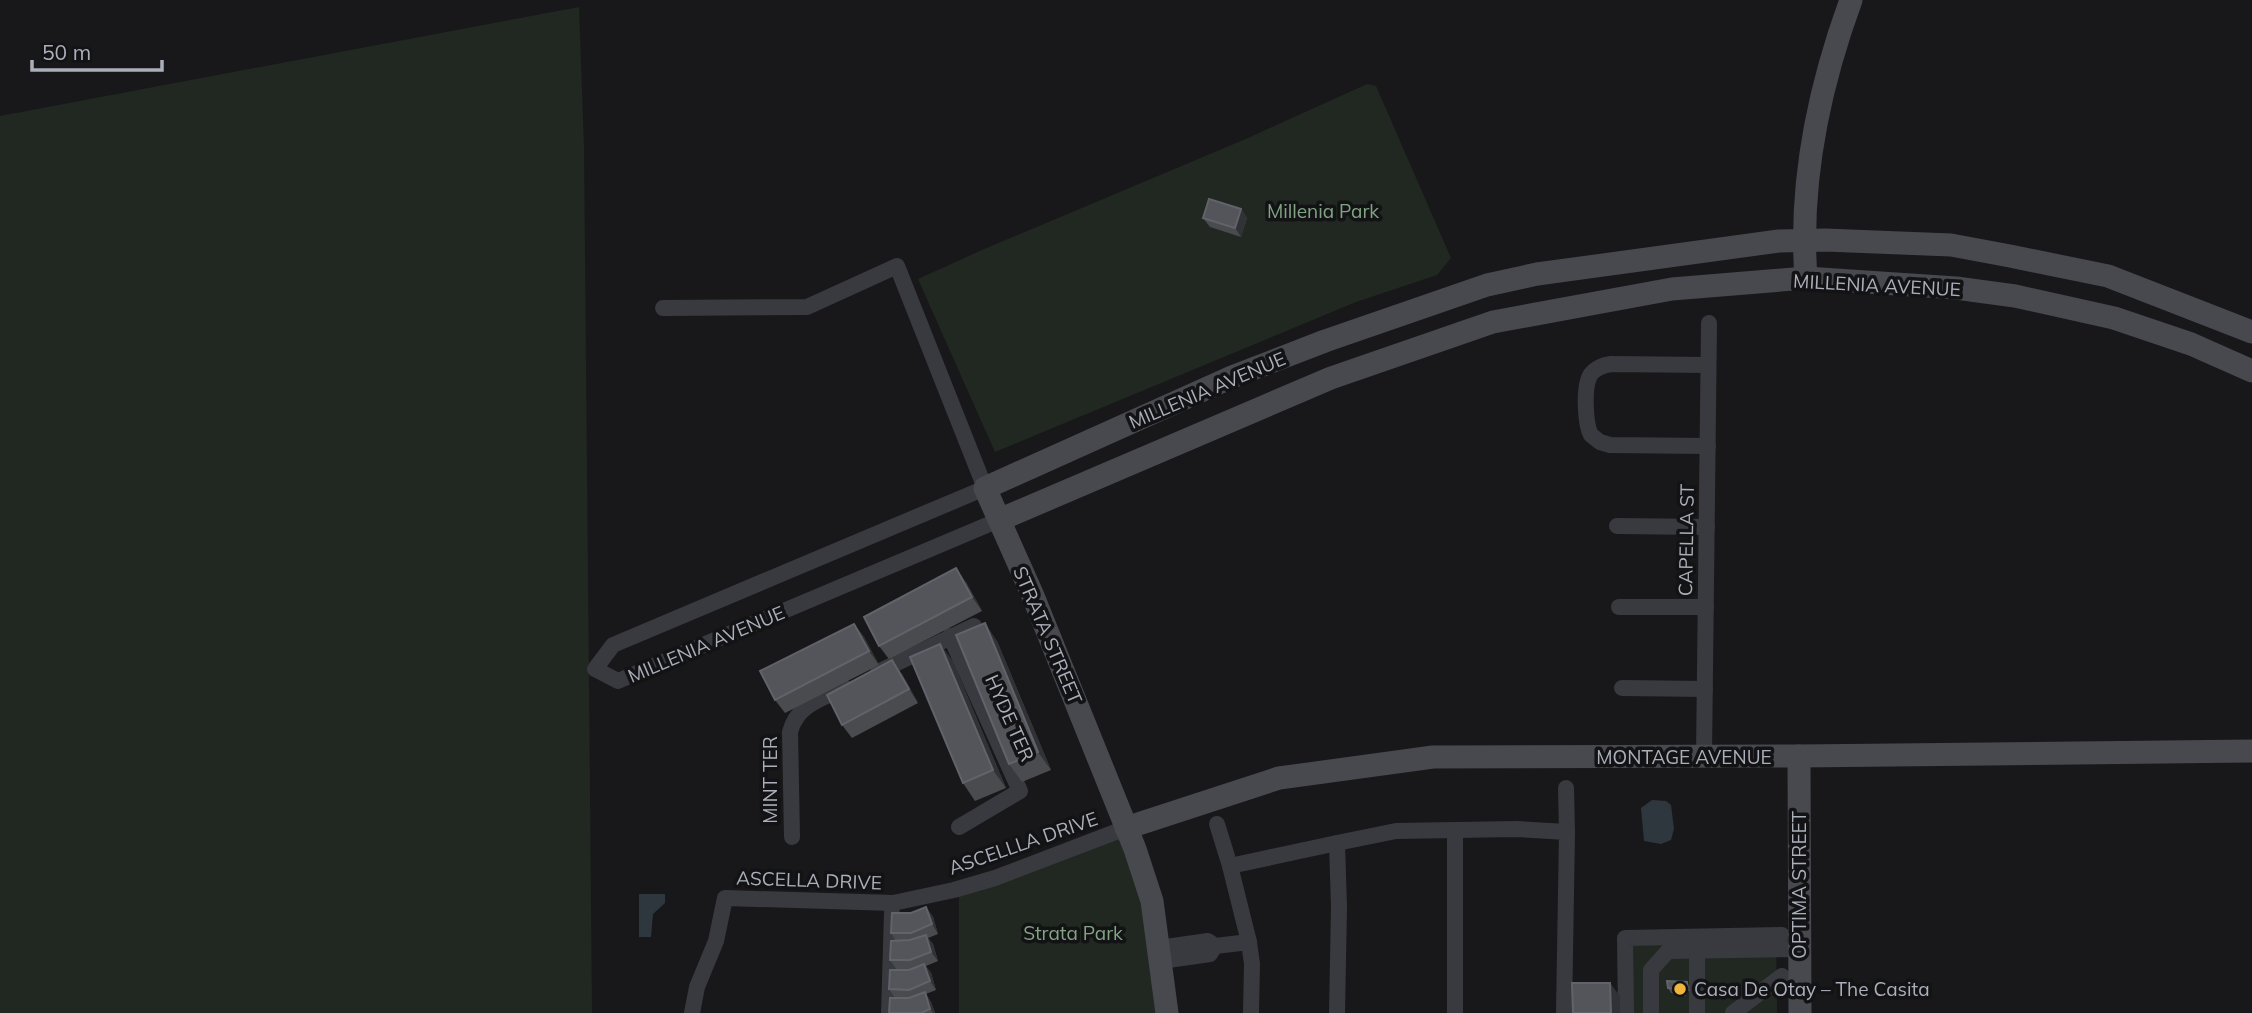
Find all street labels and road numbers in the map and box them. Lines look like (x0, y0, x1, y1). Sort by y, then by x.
street label: MILLENIA AVENUE (1793, 269, 1961, 301)
street label: MILLENIA AVENUE (1125, 346, 1289, 434)
street label: CAPELLA ST (1673, 483, 1699, 596)
street label: STRATA STREET (1008, 563, 1088, 708)
street label: MILLENIA AVENUE (624, 600, 788, 688)
street label: HYDE TER (980, 671, 1040, 765)
street label: MINT TER (758, 736, 782, 824)
street label: MONTAGE AVENUE (1596, 745, 1772, 769)
street label: ASCELLLA DRIVE (945, 806, 1101, 880)
street label: OPTIMA STREET (1787, 810, 1811, 959)
street label: ASCELLA DRIVE (736, 865, 882, 895)

